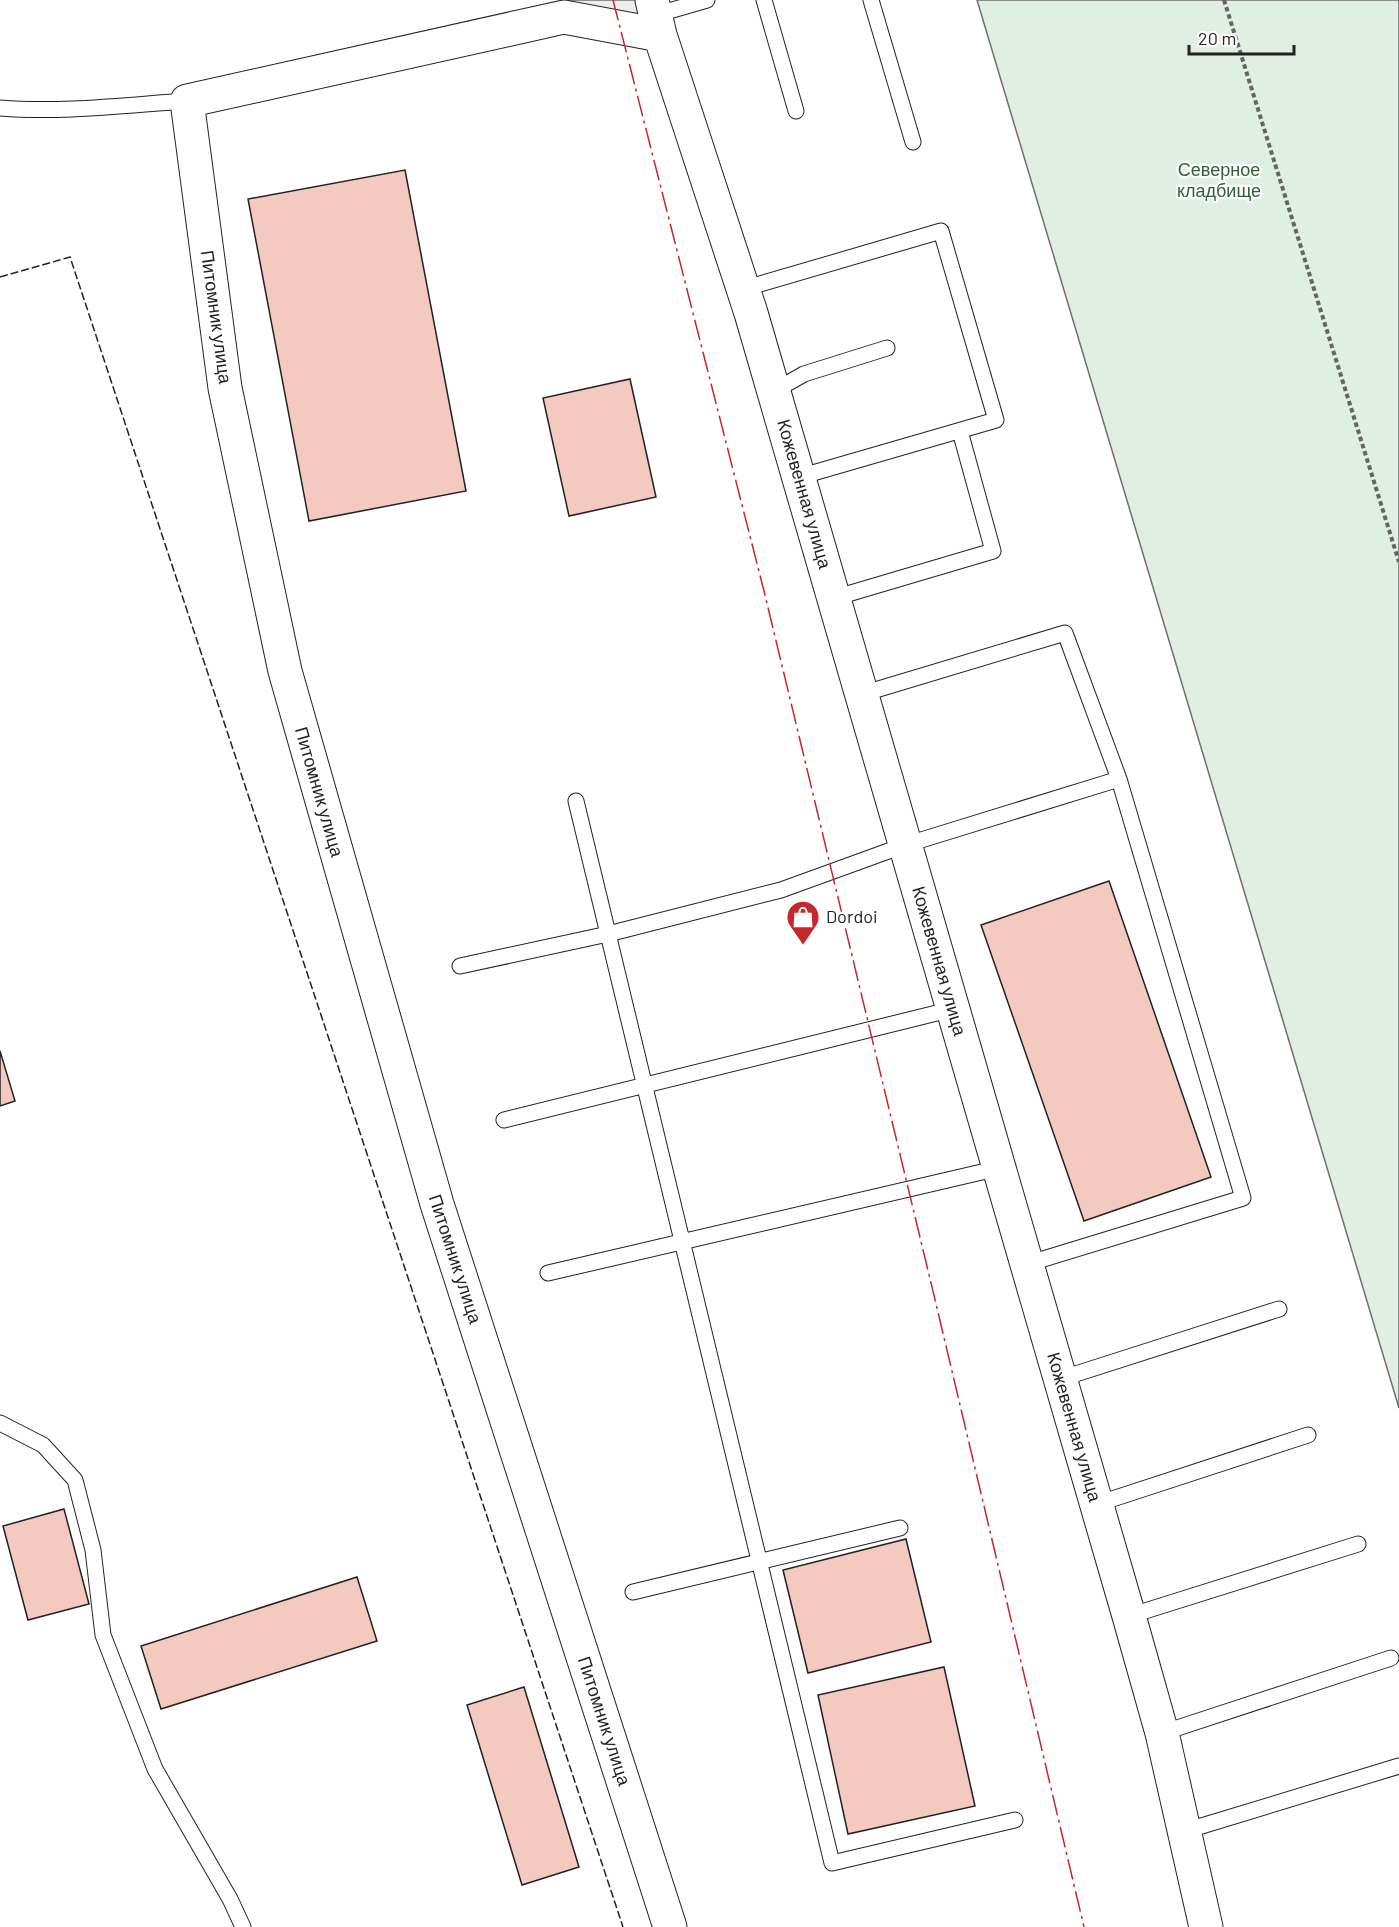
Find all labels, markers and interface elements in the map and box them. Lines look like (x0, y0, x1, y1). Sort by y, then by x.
scale bar (1189, 18, 1294, 56)
text: 20 m (1198, 27, 1236, 49)
park label: Северное кладбище (1177, 158, 1261, 201)
street label: Питомник улица (197, 249, 237, 386)
street label: Кожевенная улица (773, 416, 837, 572)
street label: Питомник улица (291, 724, 349, 860)
street label: Кожевенная улица (908, 883, 972, 1039)
shop icon: Dordoi (785, 899, 821, 946)
place label: Dordoi (826, 905, 878, 927)
street label: Питомник улица (425, 1191, 487, 1327)
street label: Кожевенная улица (1043, 1349, 1107, 1505)
street label: Питомник улица (574, 1653, 636, 1789)

